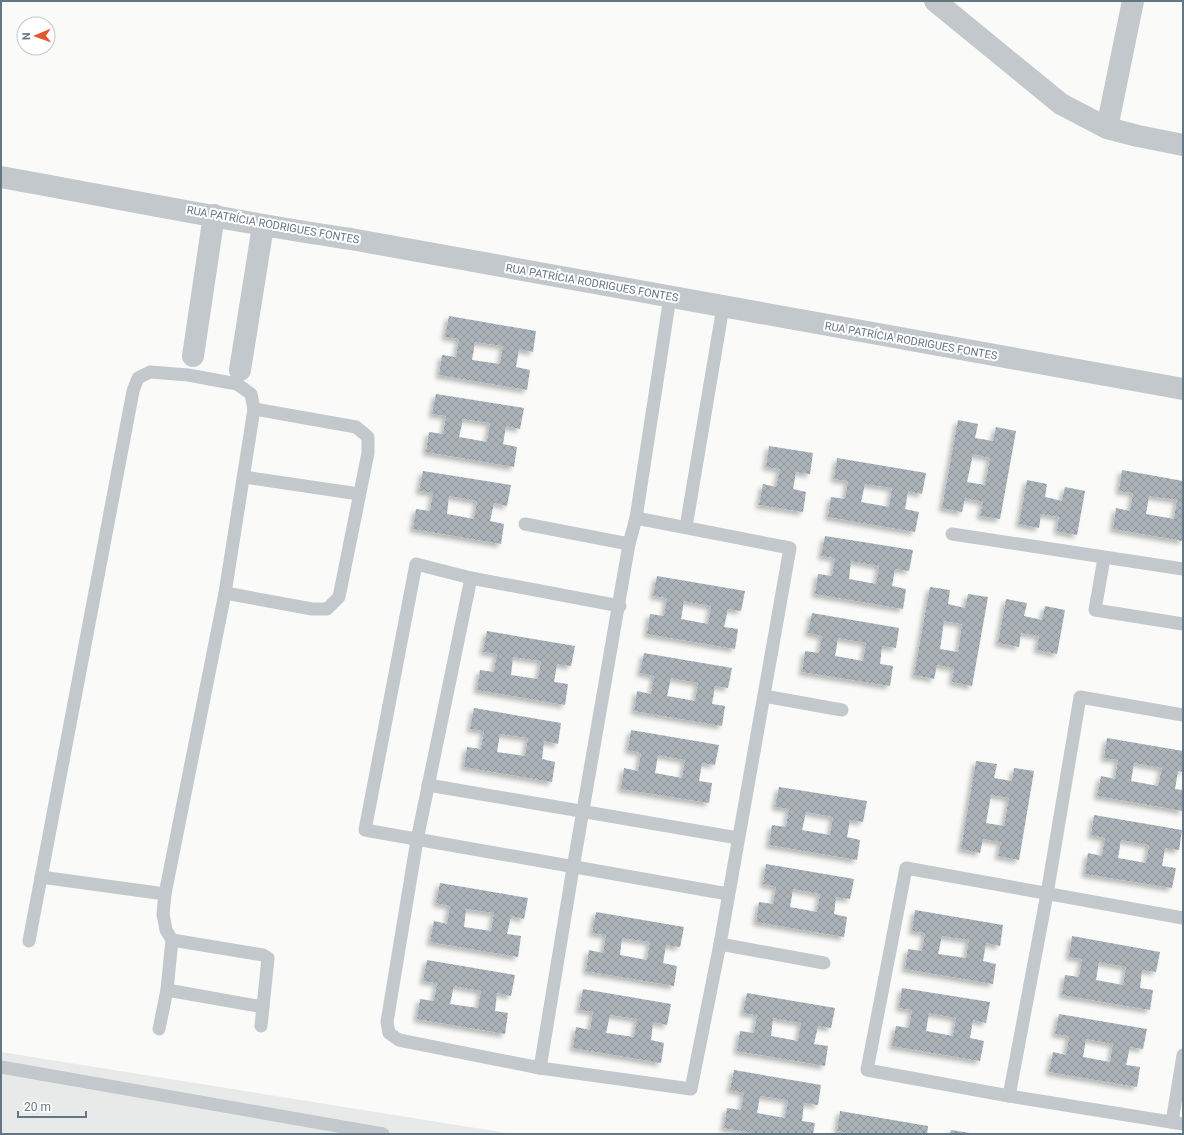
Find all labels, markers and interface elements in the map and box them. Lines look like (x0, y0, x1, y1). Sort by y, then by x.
north arrow (16, 16, 56, 56)
text: N (20, 32, 33, 40)
street label: RUA PATRÍCIA RODRIGUES FONTES (186, 203, 361, 247)
street label: RUA PATRÍCIA RODRIGUES FONTES (505, 261, 680, 305)
street label: RUA PATRÍCIA RODRIGUES FONTES (824, 319, 999, 363)
scale bar (18, 1093, 86, 1119)
text: 20 m (24, 1100, 51, 1114)

